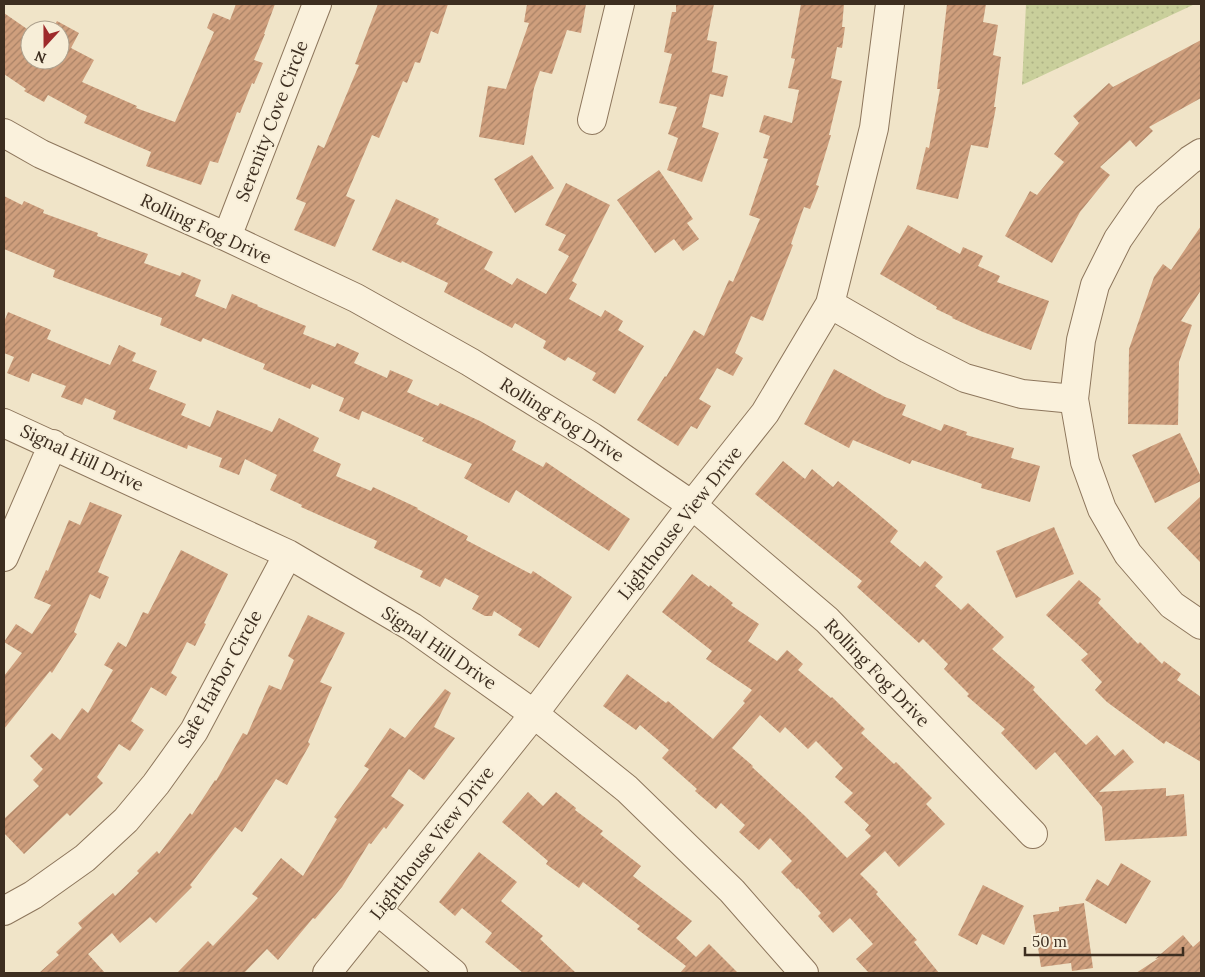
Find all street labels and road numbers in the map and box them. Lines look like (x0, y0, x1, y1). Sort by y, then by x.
street label: Serenity Cove Circle (230, 37, 313, 205)
street label: Rolling Fog Drive (137, 188, 276, 269)
street label: Rolling Fog Drive (496, 372, 629, 467)
street label: Signal Hill Drive (17, 419, 148, 496)
street label: Lighthouse View Drive (612, 441, 747, 604)
street label: Signal Hill Drive (378, 601, 501, 695)
street label: Safe Harbor Circle (172, 606, 267, 752)
street label: Rolling Fog Drive (820, 614, 935, 732)
street label: Lighthouse View Drive (364, 761, 499, 924)

